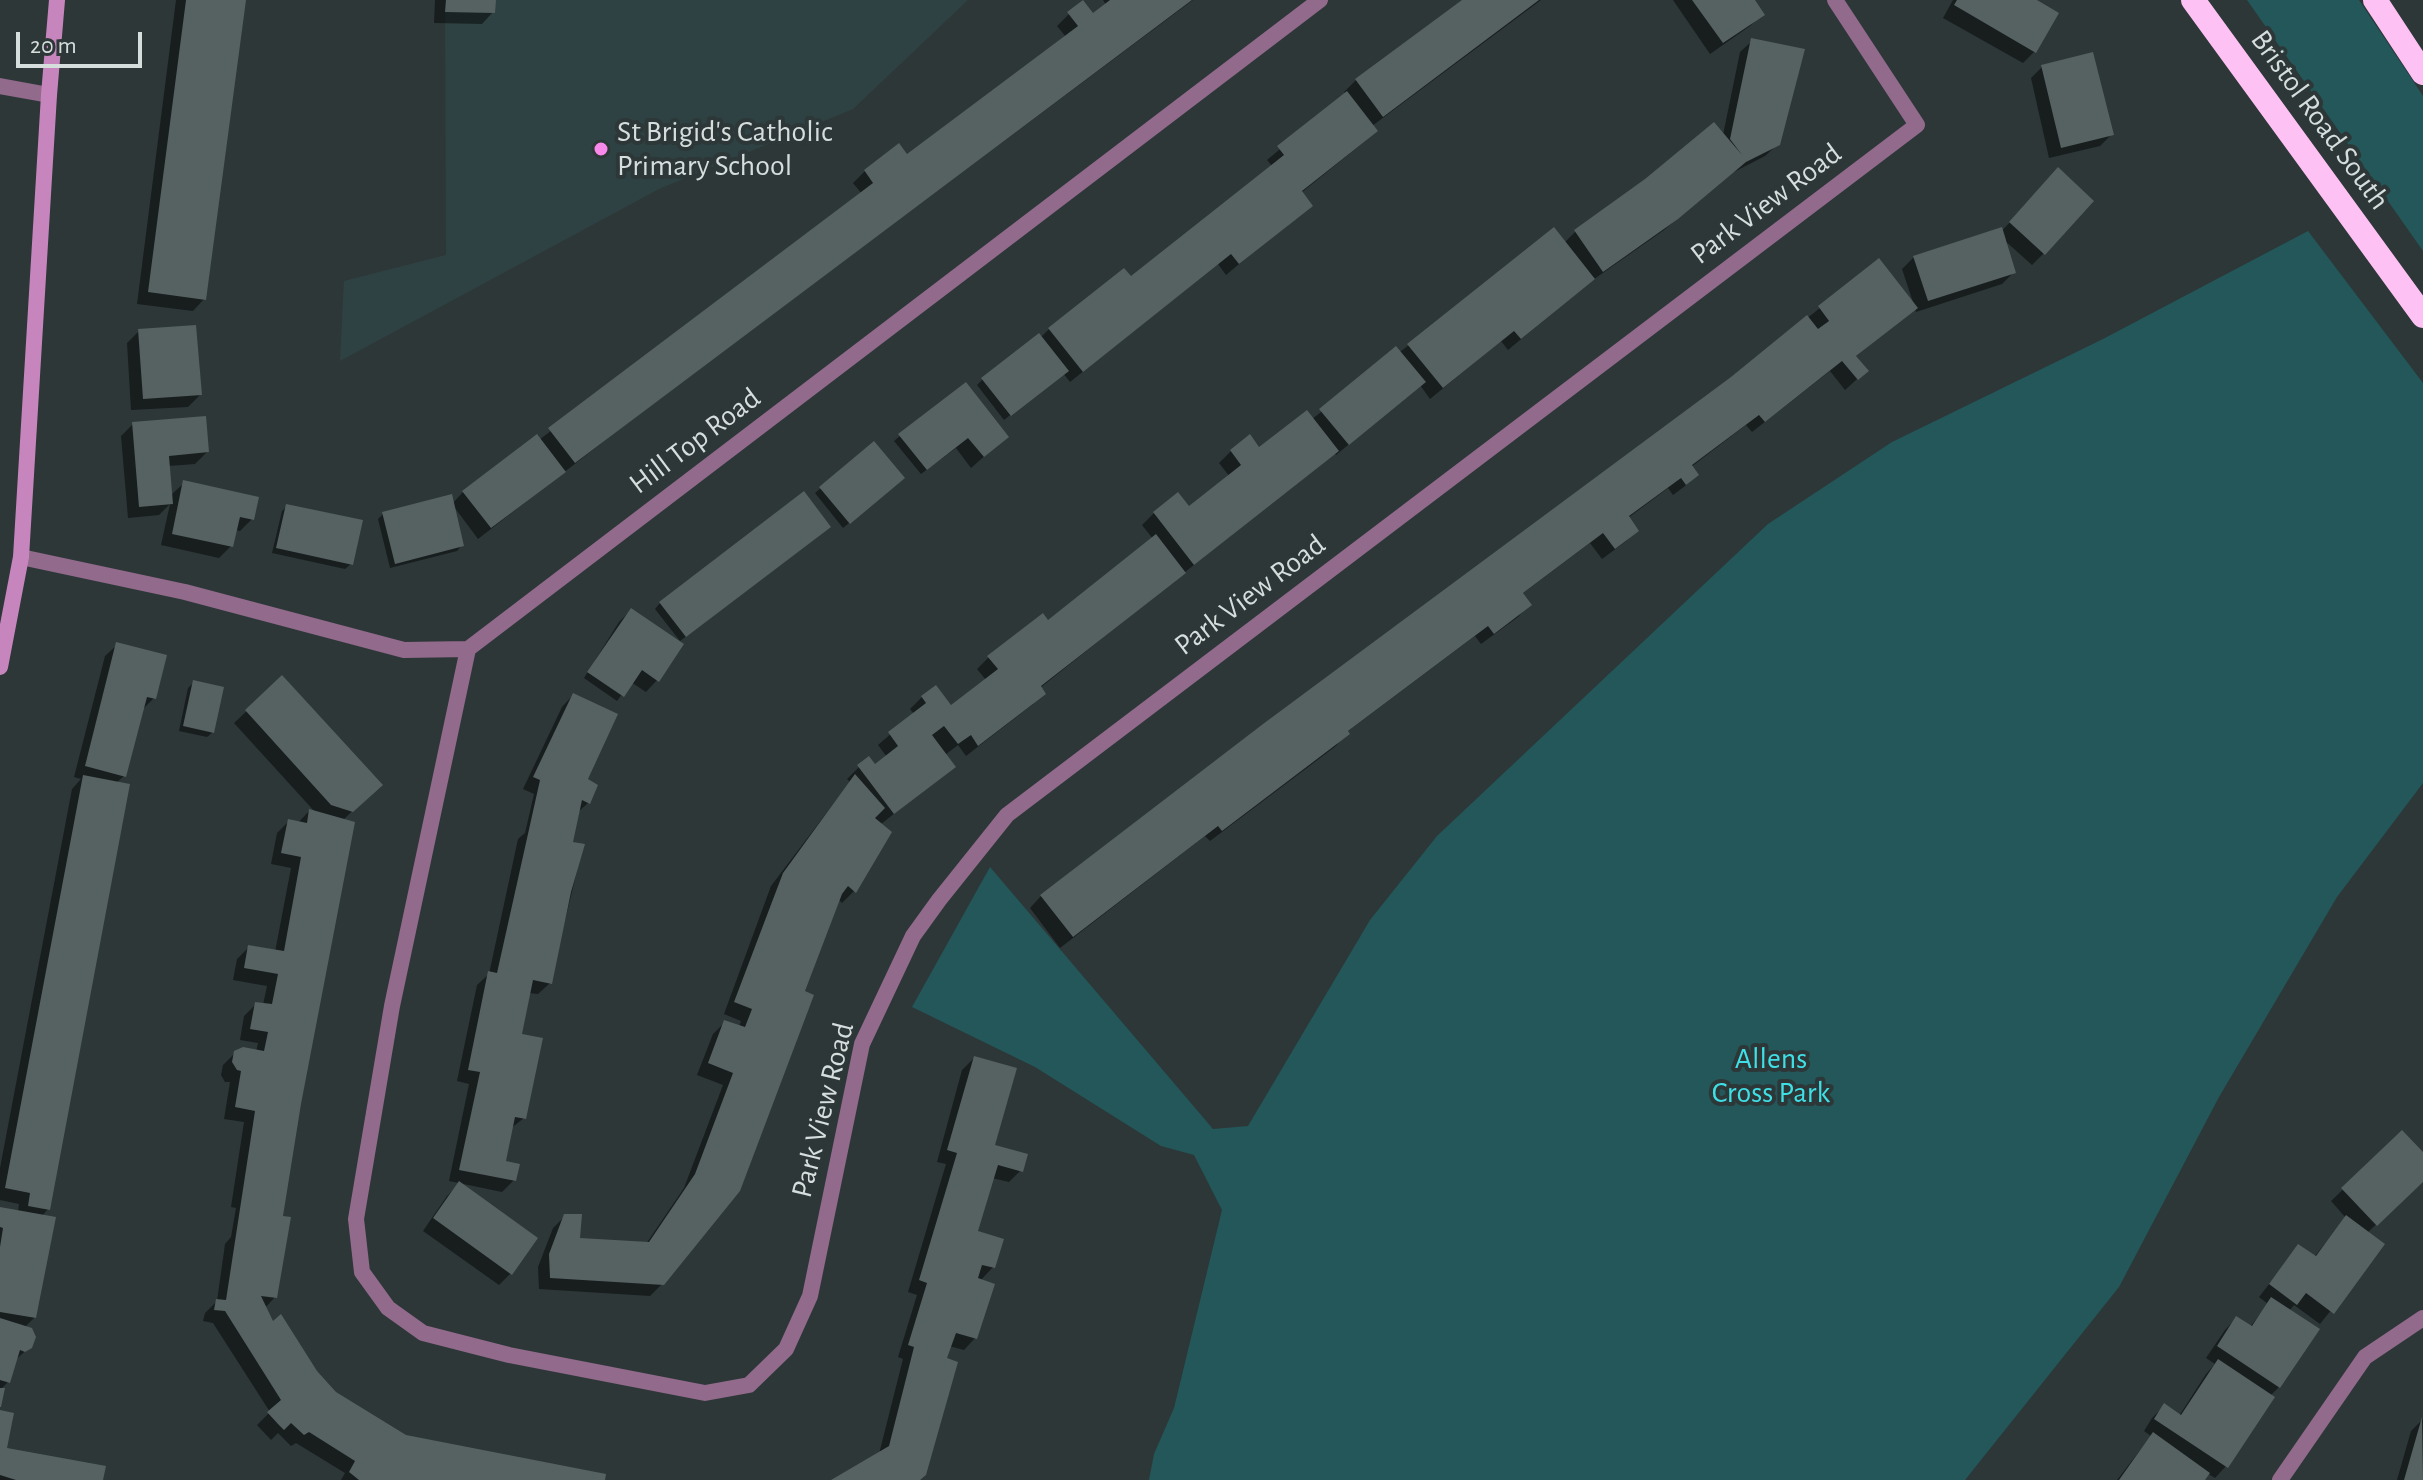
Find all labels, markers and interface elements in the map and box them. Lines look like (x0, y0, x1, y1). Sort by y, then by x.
scale bar (20, 16, 146, 66)
street label: Bristol Road South (2243, 23, 2397, 217)
text: 20 m (30, 34, 77, 58)
place label: St Brigid's Catholic Primary School (617, 114, 832, 184)
street label: Park View Road (1683, 136, 1849, 272)
marker: St Brigid's Catholic Primary School (592, 140, 610, 158)
street label: Hill Top Road (622, 380, 768, 502)
street label: Park View Road (1167, 527, 1333, 663)
street label: Park View Road (784, 1019, 862, 1201)
park label: Allens Cross Park (1712, 1041, 1830, 1112)

